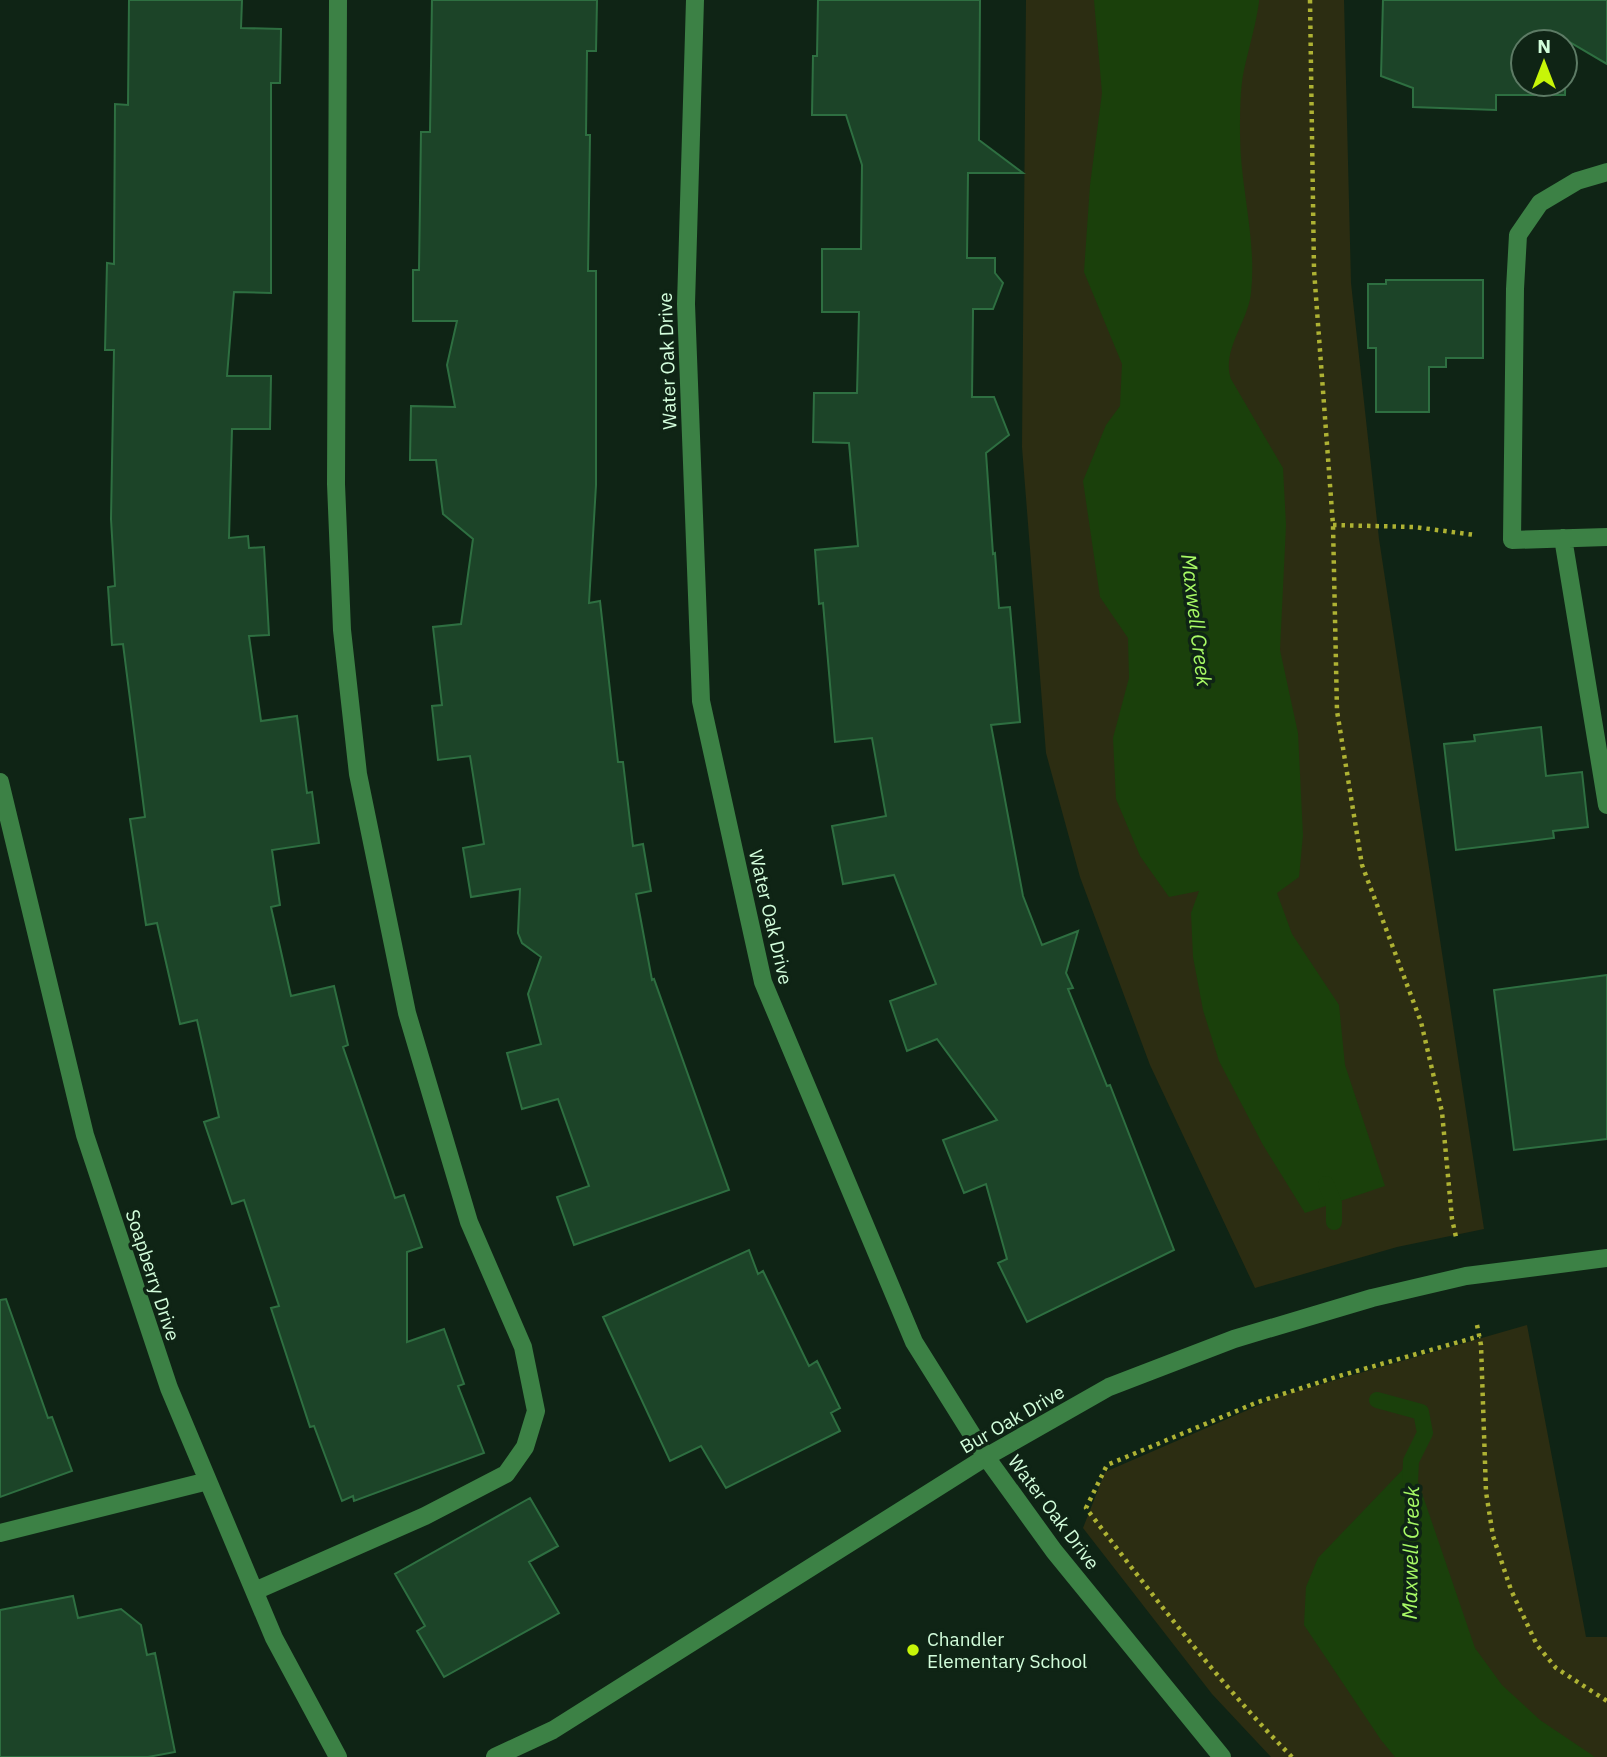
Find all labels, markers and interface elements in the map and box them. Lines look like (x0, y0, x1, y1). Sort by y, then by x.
north arrow (1509, 28, 1579, 98)
text: N (1537, 34, 1551, 58)
street label: Water Oak Drive (653, 292, 681, 430)
water label: Maxwell Creek (1175, 552, 1219, 689)
street label: Water Oak Drive (744, 847, 798, 987)
street label: Soapberry Drive (120, 1206, 186, 1344)
street label: Bur Oak Drive (955, 1379, 1069, 1459)
street label: Water Oak Drive (1003, 1450, 1105, 1574)
water label: Maxwell Creek (1395, 1485, 1425, 1620)
place label: Chandler Elementary School (927, 1627, 1087, 1673)
marker: Chandler Elementary School (905, 1642, 921, 1658)

